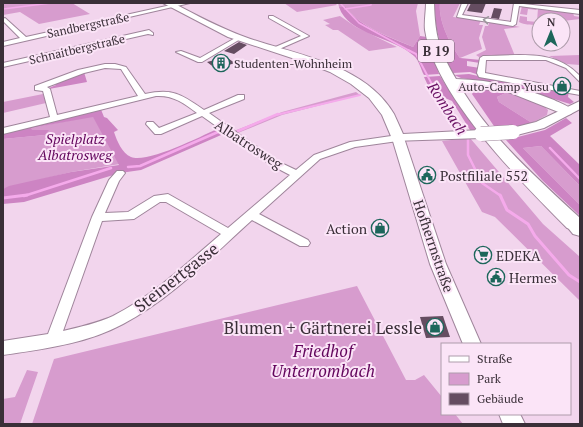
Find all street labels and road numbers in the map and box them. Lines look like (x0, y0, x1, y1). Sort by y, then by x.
street label: Sandbergstraße (45, 9, 131, 41)
street label: Schnaitbergstraße (28, 31, 126, 67)
road number: B 19 (418, 40, 454, 62)
street label: Albatrosweg (211, 115, 287, 173)
street label: Hofherrnstraße (409, 197, 459, 295)
street label: Steinertgasse (129, 237, 223, 317)

